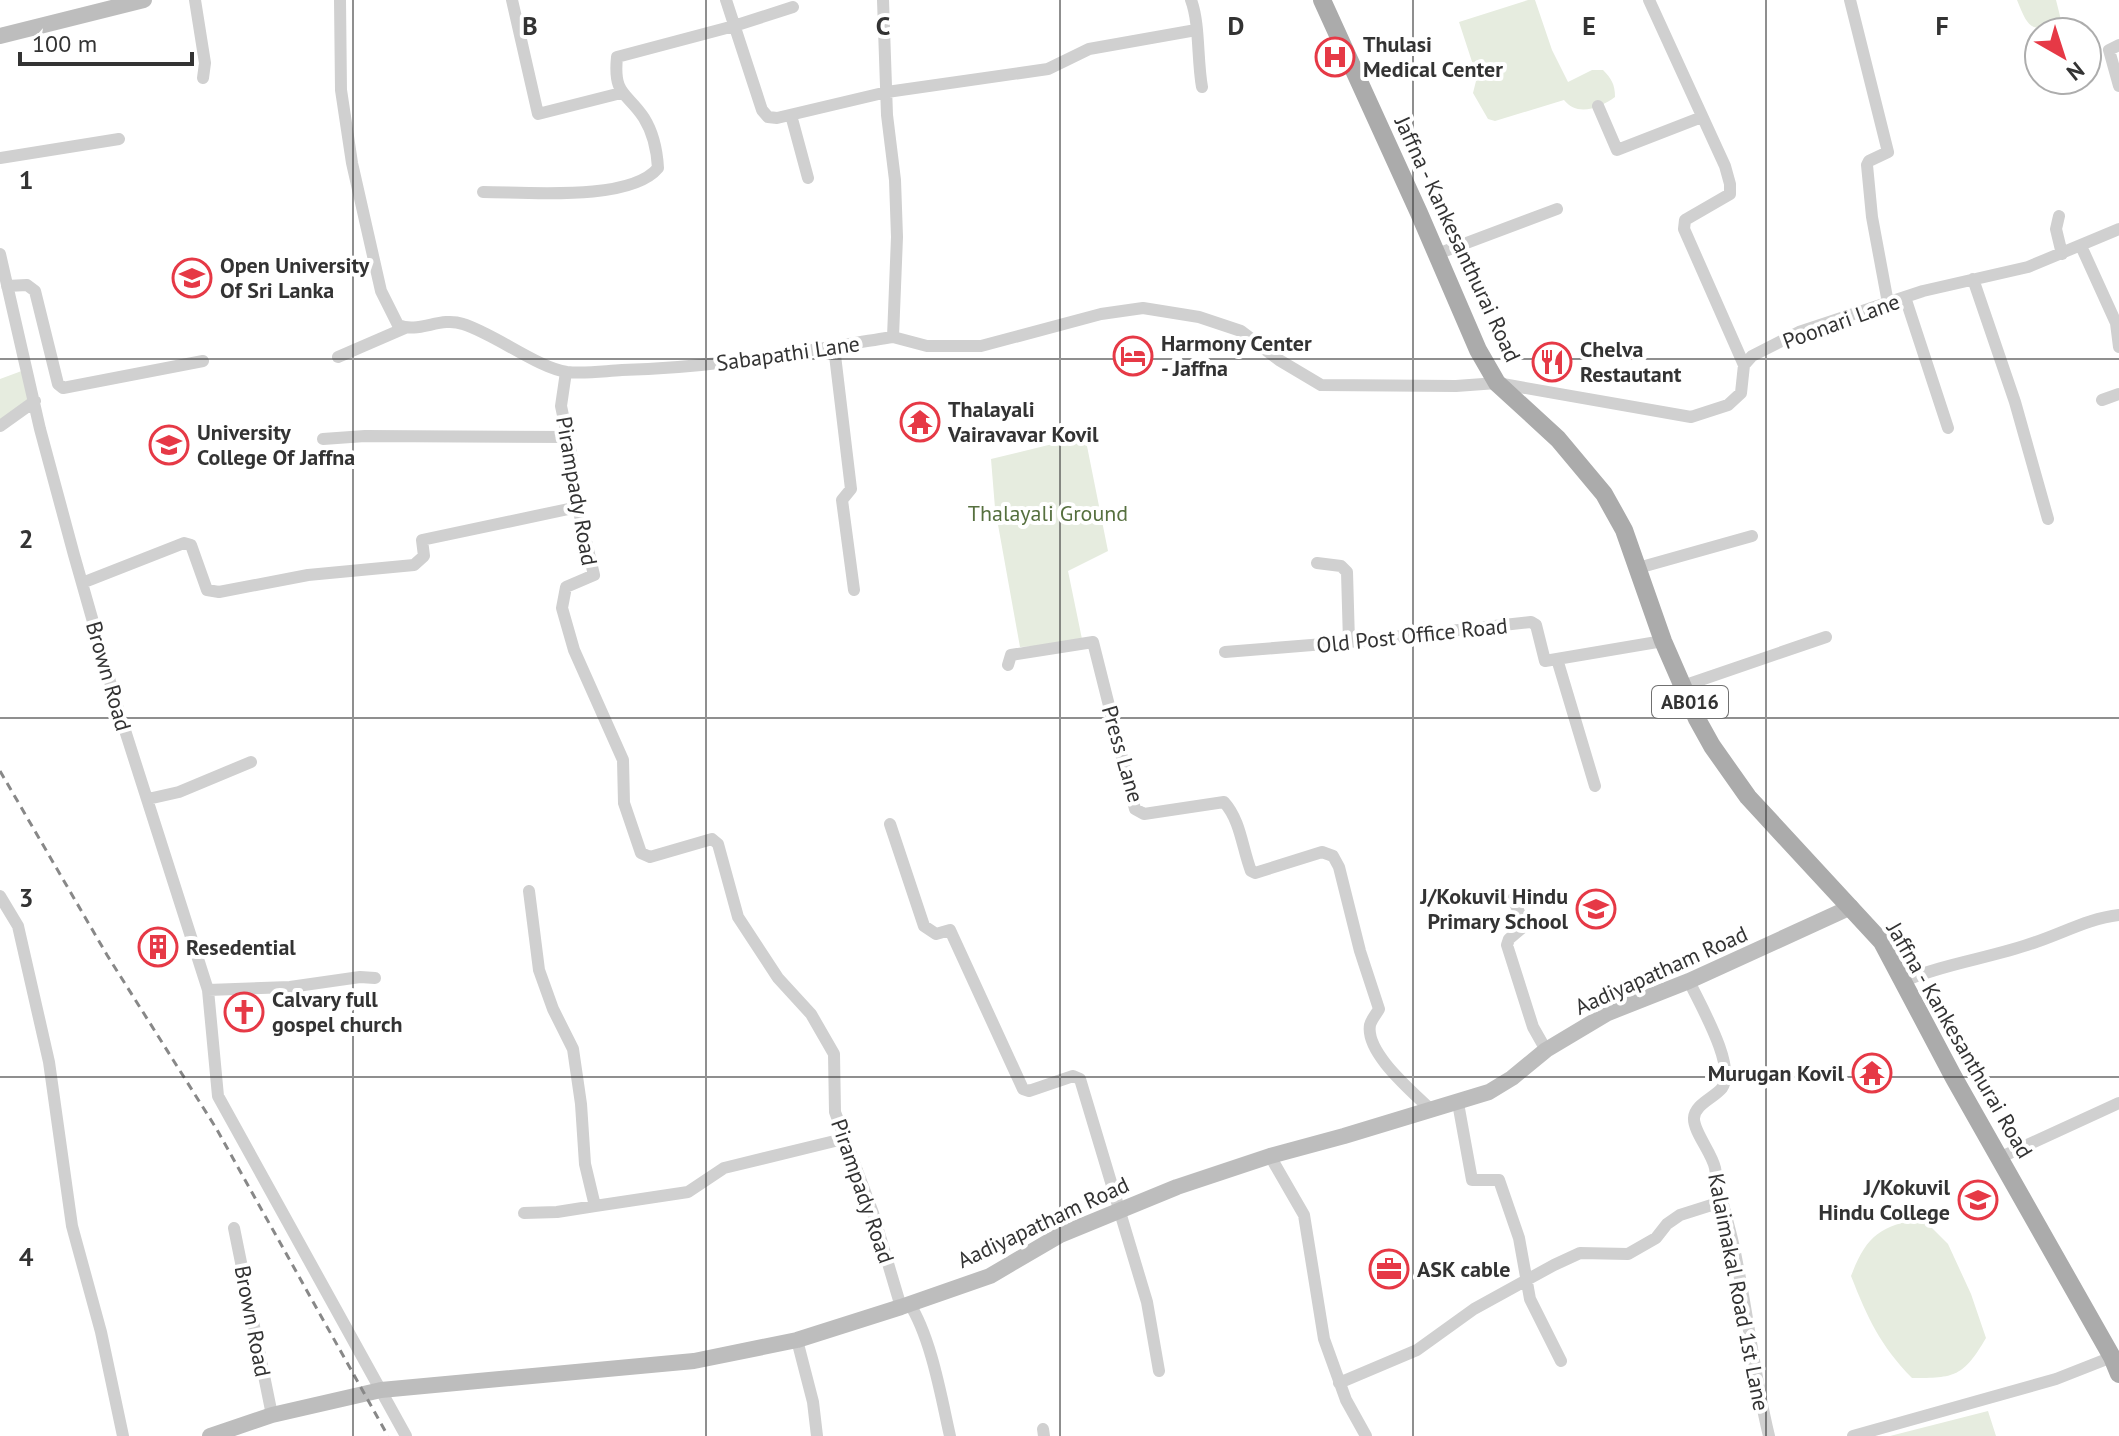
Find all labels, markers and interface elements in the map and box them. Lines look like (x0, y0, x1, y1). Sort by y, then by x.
text: B (522, 9, 538, 42)
text: C (876, 9, 890, 42)
text: D (1228, 9, 1244, 42)
text: E (1582, 9, 1596, 42)
text: F (1935, 9, 1949, 42)
scale bar (20, 16, 192, 66)
north arrow (2023, 16, 2103, 96)
text: 100 m (32, 28, 97, 59)
place label: Thulasi Medical Center (1363, 30, 1503, 83)
hospital icon: Thulasi Medical Center (1314, 36, 1356, 78)
text: N (2061, 56, 2090, 87)
street label: Jaffna - Kankesanthurai Road (1388, 111, 1527, 366)
text: 1 (19, 163, 33, 196)
place label: Open University Of Sri Lanka (220, 251, 370, 304)
school or university icon: Open University Of Sri Lanka (171, 257, 213, 299)
street label: Poonari Lane (1779, 287, 1903, 355)
street label: Sabapathi Lane (714, 329, 862, 377)
place label: Harmony Center - Jaffna (1161, 329, 1312, 382)
hotel icon: Harmony Center - Jaffna (1112, 335, 1154, 377)
place label: Chelva Restautant (1580, 335, 1682, 388)
restaurant icon: Chelva Restautant (1531, 341, 1573, 383)
place label: Thalayali Vairavavar Kovil (947, 395, 1099, 448)
temple icon: Thalayali Vairavavar Kovil (899, 401, 941, 443)
street label: Pirampady Road (550, 414, 604, 568)
place label: University College Of Jaffna (197, 418, 355, 471)
school or university icon: University College Of Jaffna (148, 424, 190, 466)
park label: Thalayali Ground (968, 499, 1128, 527)
text: 2 (19, 522, 33, 555)
street label: Old Post Office Road (1315, 611, 1509, 659)
street label: Brown Road (80, 618, 138, 734)
road number: AB016 (1652, 686, 1728, 718)
street label: Press Lane (1096, 702, 1150, 806)
text: 3 (19, 881, 33, 914)
place label: J/Kokuvil Hindu Primary School (1419, 882, 1569, 935)
school or university icon: J/Kokuvil Hindu Primary School (1575, 888, 1617, 930)
street label: Jaffna - Kankesanthurai Road (1880, 916, 2039, 1163)
street label: Aadiyapatham Road (1570, 919, 1752, 1021)
building icon: Resedential (137, 926, 179, 968)
place label: Resedential (186, 933, 296, 961)
place label: Calvary full gospel church (272, 985, 403, 1038)
church icon: Calvary full gospel church (223, 991, 265, 1033)
temple icon: Murugan Kovil (1851, 1052, 1893, 1094)
place label: Murugan Kovil (1708, 1059, 1845, 1087)
street label: Pirampady Road (825, 1115, 901, 1267)
street label: Aadiyapatham Road (953, 1170, 1133, 1274)
street label: Kalaimakal Road 1st Lane (1702, 1171, 1776, 1413)
place label: J/Kokuvil Hindu College (1819, 1173, 1951, 1226)
school or university icon: J/Kokuvil Hindu College (1957, 1179, 1999, 1221)
text: 4 (19, 1240, 34, 1273)
office icon: ASK cable (1368, 1248, 1410, 1290)
place label: ASK cable (1417, 1255, 1510, 1283)
street label: Brown Road (229, 1263, 277, 1379)

